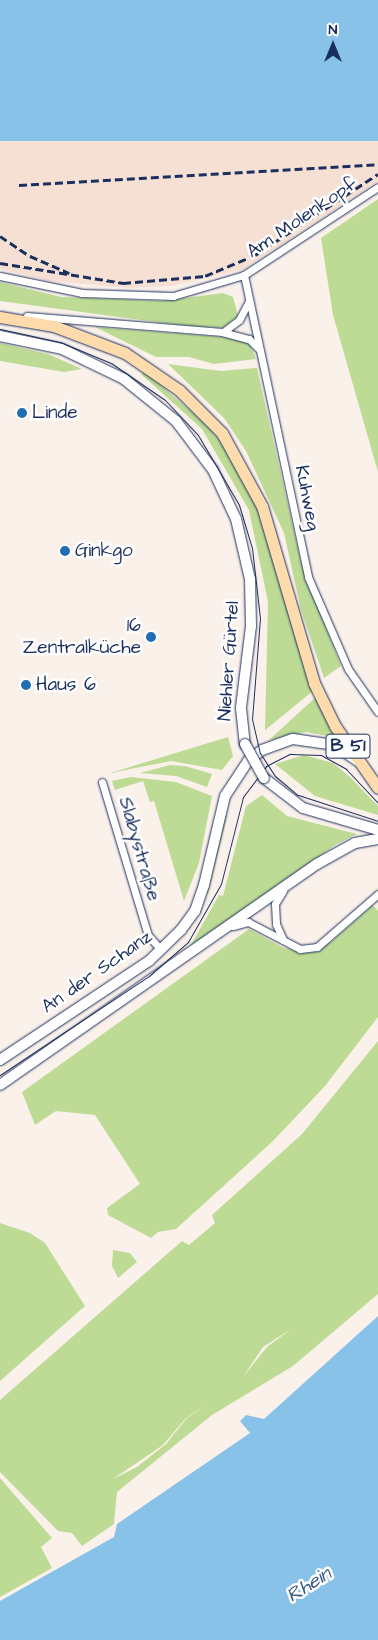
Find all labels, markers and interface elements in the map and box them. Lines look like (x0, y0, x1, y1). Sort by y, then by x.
north arrow (308, 20, 358, 70)
text: N (329, 20, 337, 40)
street label: Am Molenkopf (243, 173, 361, 263)
place label: Linde (32, 402, 78, 424)
marker: Linde (16, 407, 28, 419)
street label: Kuhweg (290, 463, 324, 533)
place label: Ginkgo (75, 540, 133, 562)
marker: Ginkgo (59, 545, 71, 557)
street label: Niehler Gürtel (213, 600, 245, 722)
place label: 16 Zentralküche (22, 615, 141, 659)
marker: 16 Zentralküche (145, 631, 157, 643)
place label: Haus 6 (36, 674, 96, 696)
marker: Haus 6 (20, 679, 32, 691)
road number: B 51 (324, 730, 372, 761)
street label: Slabystraße (113, 794, 165, 904)
street label: An der Schanz (37, 925, 157, 1019)
water label: Rhein (282, 1562, 336, 1608)

